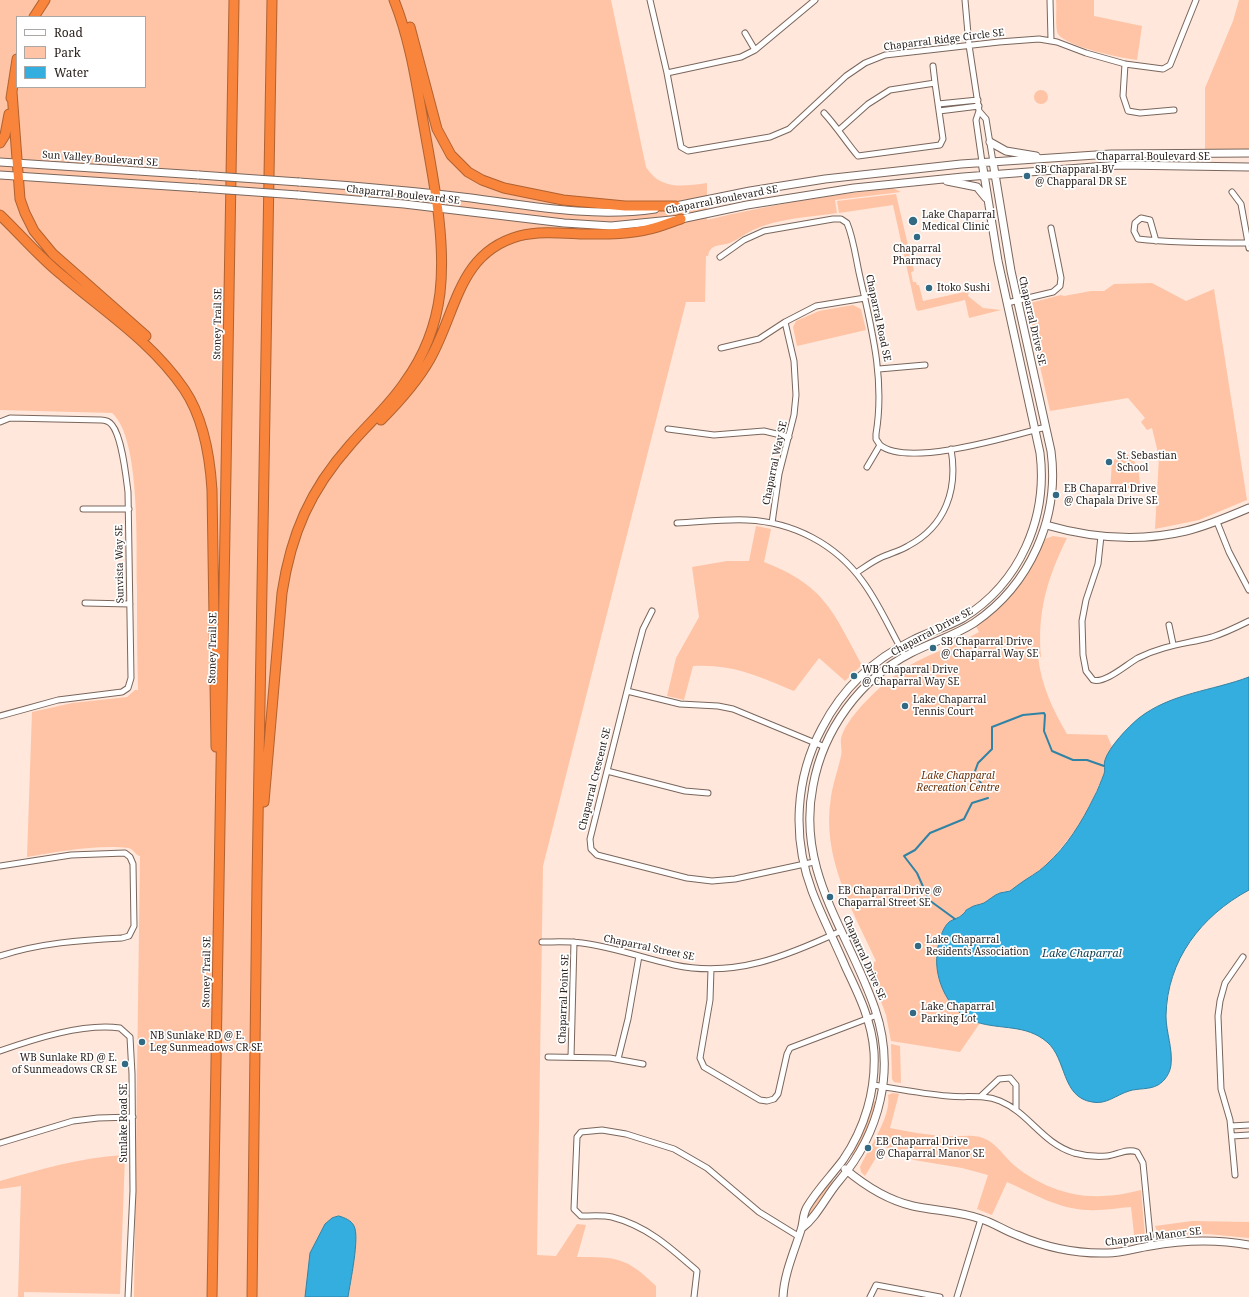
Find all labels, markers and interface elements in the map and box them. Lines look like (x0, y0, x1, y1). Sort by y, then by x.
legend (16, 16, 146, 88)
text: Road (54, 24, 83, 41)
street label: Chaparral Ridge Circle SE (883, 27, 1005, 53)
text: Park (54, 44, 81, 61)
text: Water (54, 64, 89, 81)
street label: Sun Valley Boulevard SE (42, 149, 158, 169)
street label: Chaparral Boulevard SE (1096, 151, 1210, 163)
place label: SB Chapparal BV @ Chapparal DR SE (1035, 164, 1127, 188)
marker: SB Chapparal BV @ Chapparal DR SE (1022, 171, 1032, 181)
street label: Chaparral Boulevard SE (346, 183, 460, 207)
street label: Chaparral Boulevard SE (665, 183, 779, 217)
place label: Lake Chaparral Medical Clinic (922, 209, 995, 232)
marker: Lake Chaparral Medical Clinic (907, 215, 919, 227)
marker: Chaparral Pharmacy (912, 232, 922, 242)
place label: Chaparral Pharmacy (893, 243, 941, 266)
street label: Chaparral Road SE (863, 273, 893, 363)
street label: Chaparral Drive SE (1016, 275, 1048, 367)
place label: Itoko Sushi (937, 282, 990, 294)
marker: Itoko Sushi (924, 283, 934, 293)
street label: Stoney Trail SE (211, 288, 225, 360)
street label: Chaparral Way SE (760, 420, 790, 506)
place label: St. Sebastian School (1117, 450, 1177, 474)
marker: St. Sebastian School (1104, 457, 1114, 467)
place label: EB Chaparral Drive @ Chapala Drive SE (1064, 483, 1158, 506)
marker: EB Chaparral Drive @ Chapala Drive SE (1051, 490, 1061, 500)
street label: Sunvista Way SE (113, 525, 127, 603)
street label: Chaparral Drive SE (889, 605, 975, 659)
street label: Stoney Trail SE (206, 612, 220, 684)
place label: SB Chaparral Drive @ Chaparral Way SE (941, 636, 1038, 660)
marker: SB Chaparral Drive @ Chaparral Way SE (928, 643, 938, 653)
place label: WB Chaparral Drive @ Chaparral Way SE (862, 664, 959, 688)
marker: WB Chaparral Drive @ Chaparral Way SE (849, 671, 859, 681)
place label: Lake Chaparral Tennis Court (913, 694, 986, 718)
marker: Lake Chaparral Tennis Court (900, 701, 910, 711)
street label: Chaparral Crescent SE (576, 726, 614, 832)
park label: Lake Chapparal Recreation Centre (917, 770, 999, 794)
place label: EB Chaparral Drive @ Chaparral Street SE (838, 885, 942, 908)
marker: EB Chaparral Drive @ Chaparral Street SE (825, 892, 835, 902)
street label: Chaparral Drive SE (840, 914, 888, 1002)
street label: Chaparral Street SE (602, 933, 696, 963)
place label: Lake Chaparral Residents Association (926, 934, 1029, 958)
street label: Stoney Trail SE (200, 936, 214, 1008)
marker: Lake Chaparral Residents Association (913, 941, 923, 951)
water label: Lake Chaparral (1042, 947, 1122, 961)
street label: Chaparral Point SE (556, 954, 572, 1044)
place label: Lake Chaparral Parking Lot (921, 1001, 994, 1024)
marker: Lake Chaparral Parking Lot (908, 1008, 918, 1018)
place label: NB Sunlake RD @ E. Leg Sunmeadows CR SE (150, 1030, 263, 1054)
marker: NB Sunlake RD @ E. Leg Sunmeadows CR SE (137, 1037, 147, 1047)
place label: WB Sunlake RD @ E. of Sunmeadows CR SE (12, 1052, 117, 1076)
marker: WB Sunlake RD @ E. of Sunmeadows CR SE (120, 1059, 130, 1069)
street label: Sunlake Road SE (118, 1084, 130, 1162)
place label: EB Chaparral Drive @ Chaparral Manor SE (876, 1136, 984, 1160)
marker: EB Chaparral Drive @ Chaparral Manor SE (863, 1143, 873, 1153)
street label: Chaparral Manor SE (1104, 1225, 1202, 1249)

